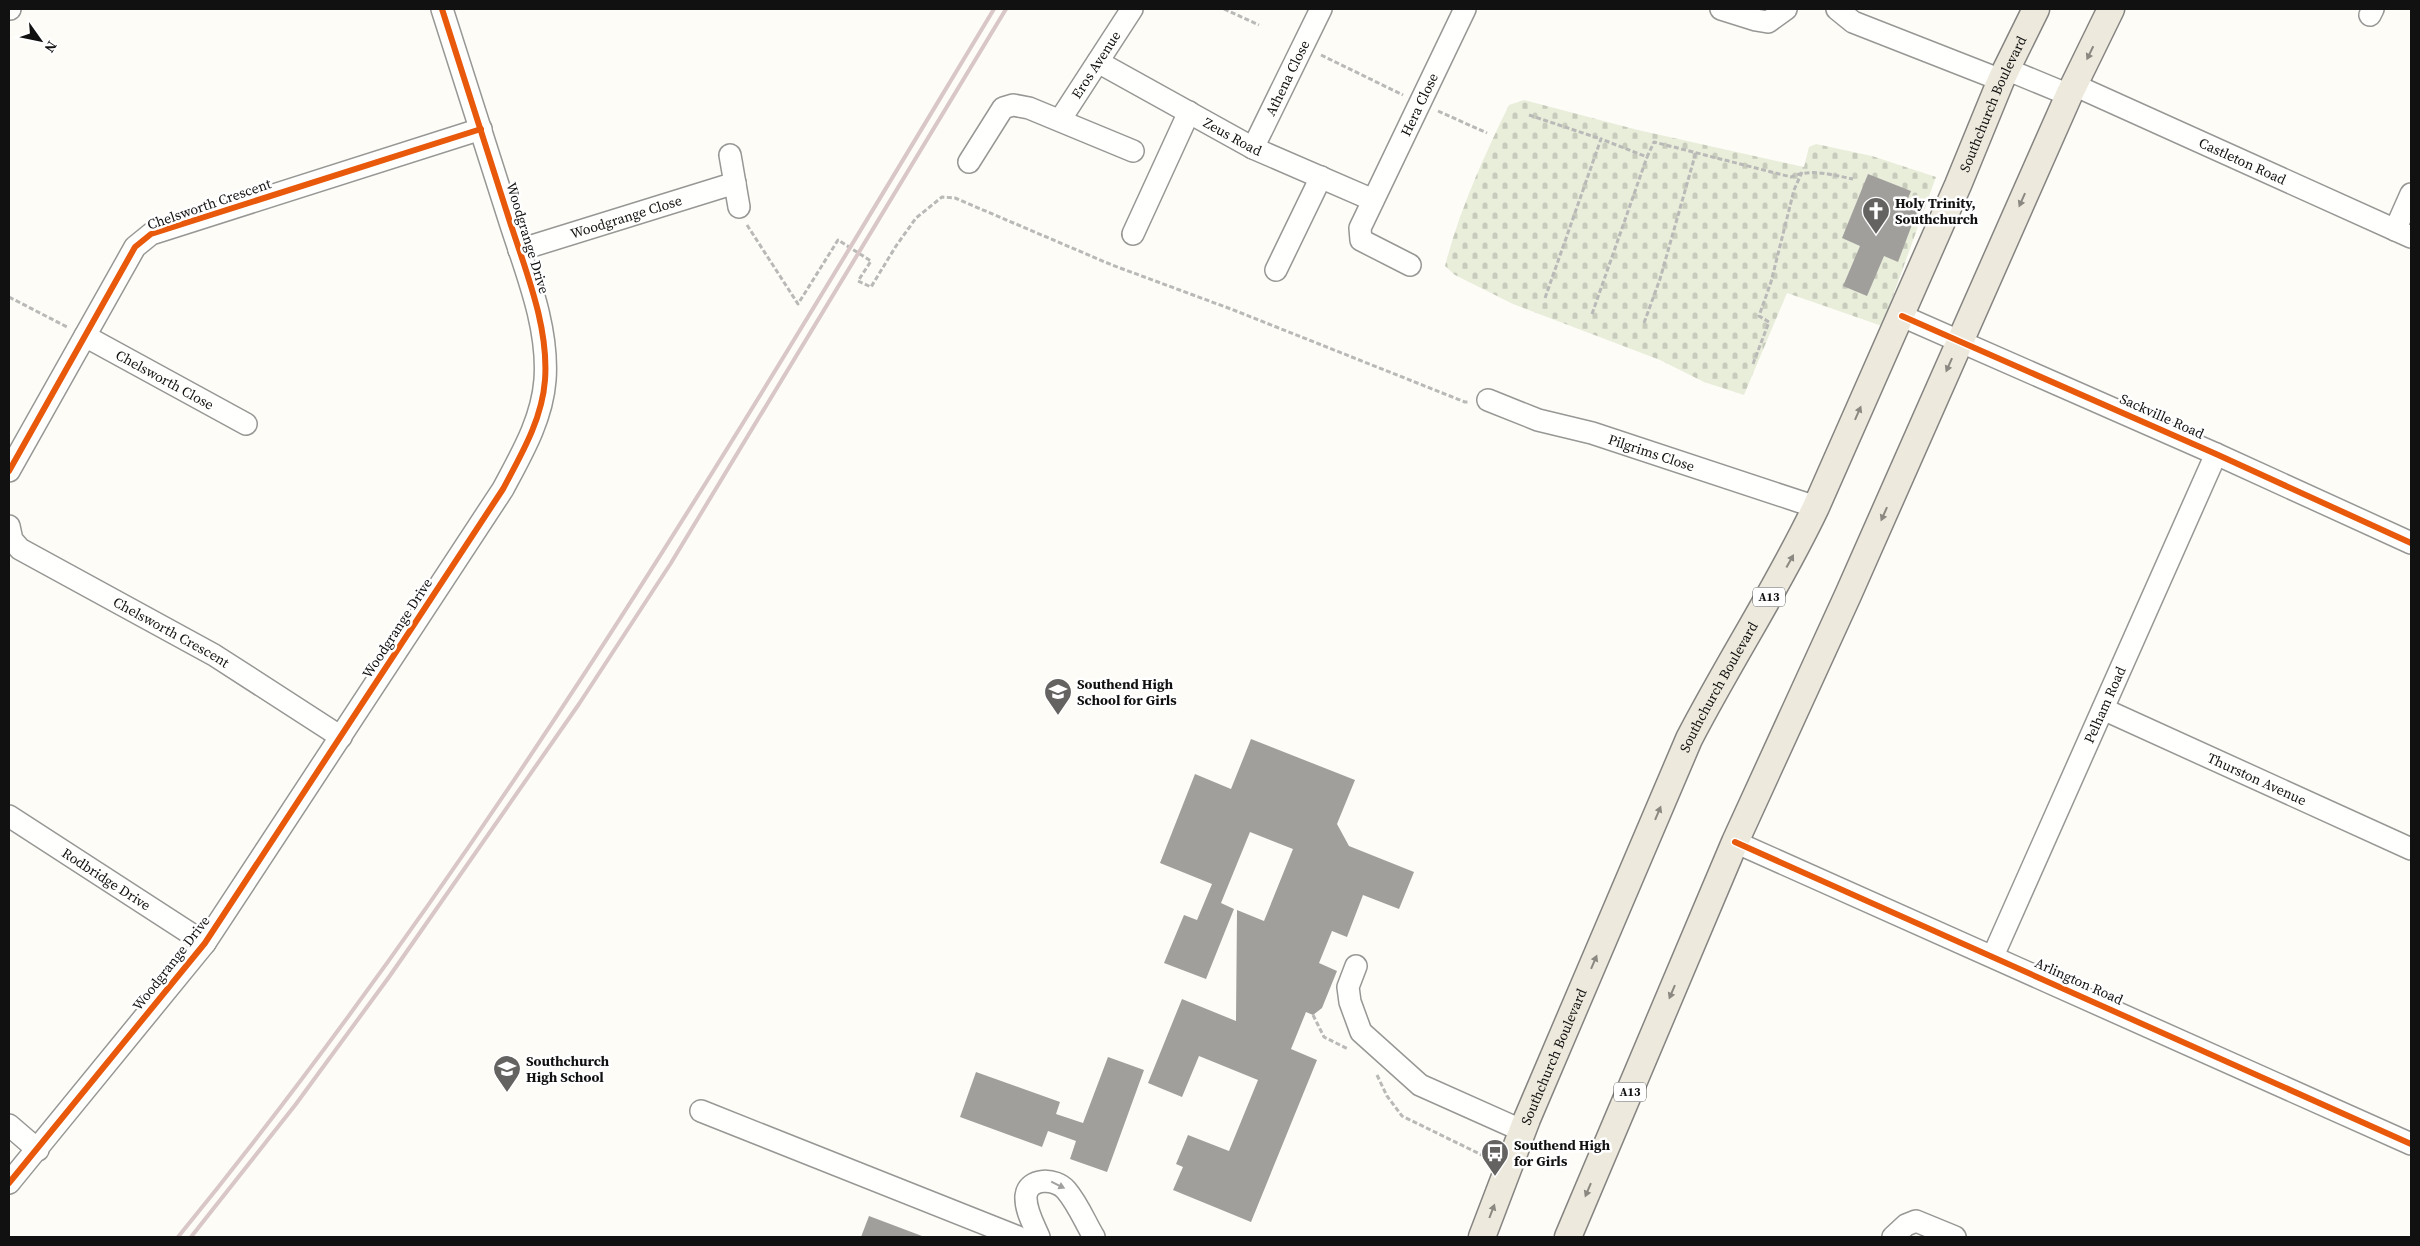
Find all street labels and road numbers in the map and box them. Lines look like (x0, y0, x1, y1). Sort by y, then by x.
street label: Eros Avenue (1066, 27, 1125, 102)
street label: Southchurch Boulevard (1954, 32, 2031, 175)
street label: Athena Close (1260, 37, 1314, 119)
street label: Hera Close (1395, 70, 1443, 140)
street label: Zeus Road (1200, 112, 1265, 161)
street label: Castleton Road (2196, 133, 2290, 189)
street label: Chelsworth Crescent (144, 173, 274, 235)
street label: Woodgrange Drive (502, 180, 554, 296)
street label: Woodgrange Close (568, 190, 684, 244)
street label: Chelsworth Close (112, 345, 217, 415)
street label: Sackville Road (2117, 388, 2207, 444)
street label: Pilgrims Close (1606, 429, 1697, 476)
street label: Woodgrange Drive (357, 574, 437, 682)
road number: A13 (1753, 588, 1785, 606)
street label: Chelsworth Crescent (110, 592, 234, 673)
street label: Southchurch Boulevard (1674, 618, 1763, 756)
street label: Pelham Road (2079, 663, 2131, 746)
street label: Thurston Avenue (2204, 748, 2310, 810)
street label: Rodbridge Drive (58, 843, 155, 915)
street label: Woodgrange Drive (128, 911, 214, 1015)
street label: Arlington Road (2032, 953, 2126, 1009)
street label: Southchurch Boulevard (1516, 985, 1592, 1128)
road number: A13 (1614, 1082, 1646, 1102)

